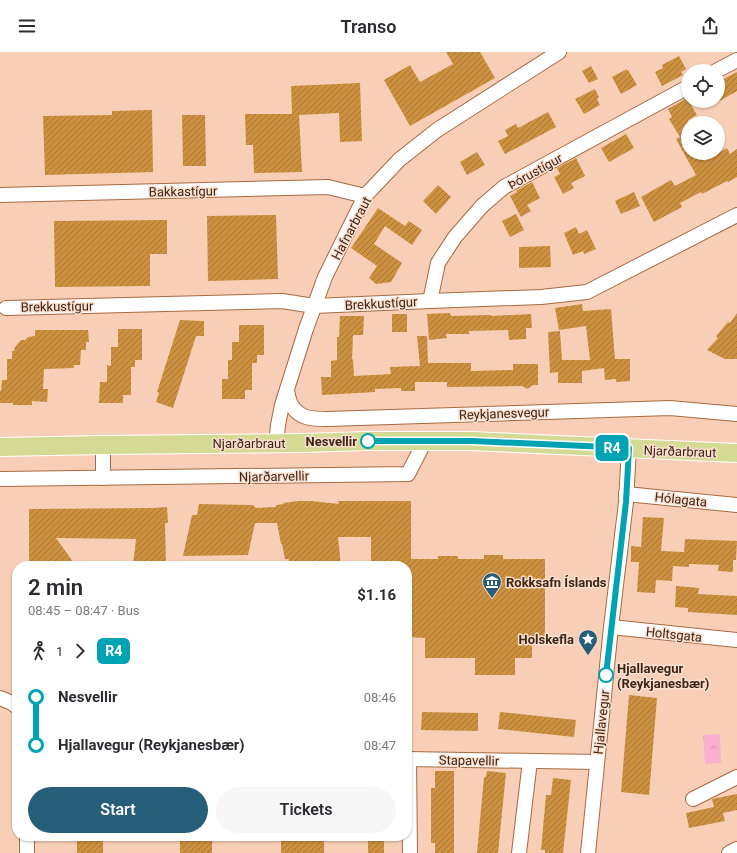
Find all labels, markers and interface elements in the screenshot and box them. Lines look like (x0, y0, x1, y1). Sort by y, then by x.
icon: menu (16, 15, 38, 37)
icon: share (699, 15, 721, 37)
text: Transo (341, 16, 396, 37)
map controls (681, 64, 725, 160)
button: locate (681, 64, 725, 108)
button: layers (681, 116, 725, 160)
street label: Þórustígur (505, 150, 566, 192)
street label: Bakkastígur (149, 183, 218, 200)
street label: Hafnarbraut (329, 194, 374, 262)
street label: Brekkustígur (344, 294, 418, 313)
street label: Brekkustígur (21, 298, 94, 315)
street label: Reykjanesvegur (459, 404, 550, 423)
marker: Nesvellir (360, 433, 376, 449)
place label: Nesvellir (306, 434, 357, 449)
line badge: R4 (594, 435, 630, 461)
street label: Njarðarbraut (213, 436, 285, 451)
text: R4 (603, 440, 621, 456)
street label: Njarðarbraut (643, 443, 717, 460)
street label: Njarðarvellir (239, 468, 310, 485)
street label: Hólagata (654, 489, 708, 510)
museum icon: Rokksafn Íslands (481, 571, 503, 599)
text: 2 min (28, 575, 83, 600)
place label: Rokksafn Íslands (506, 575, 607, 590)
text: $1.16 (357, 586, 396, 604)
text: 08:45 – 08:47 · Bus (28, 603, 140, 618)
street label: Holtsgata (645, 624, 703, 645)
place icon: Holskefla (577, 628, 599, 656)
place label: Holskefla (519, 632, 574, 647)
icon: walk (28, 640, 50, 662)
icon: forward (69, 640, 91, 662)
text: R4 (105, 643, 122, 659)
text: 1 (56, 644, 63, 659)
place label: Hjallavegur (Reykjanesbær) (617, 661, 709, 691)
marker: Hjallavegur (Reykjanesbær) (598, 667, 614, 683)
text: Nesvellir (58, 688, 117, 706)
street label: Hjallavegur (591, 688, 612, 755)
text: 08:46 (364, 690, 396, 705)
text: Hjallavegur (Reykjanesbær) (58, 736, 245, 754)
text: 08:47 (364, 738, 396, 753)
street label: Stapavellir (439, 752, 500, 769)
button: Start (28, 787, 208, 833)
button: Tickets (216, 787, 396, 833)

